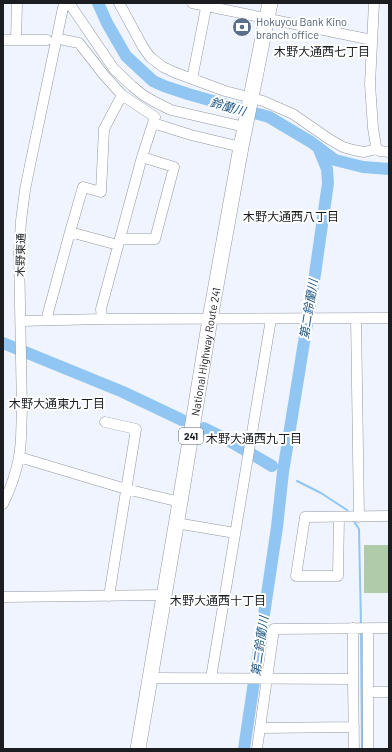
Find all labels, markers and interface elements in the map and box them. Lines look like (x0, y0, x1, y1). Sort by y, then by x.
place label: Hokuyou Bank Kino branch office (256, 15, 347, 41)
bank icon: Hokuyou Bank Kino branch office (231, 16, 253, 38)
district label: 木野大通西七丁目 (274, 44, 370, 58)
water label: 鈴蘭川 (209, 94, 249, 118)
district label: 木野大通西八丁目 (243, 209, 339, 223)
street label: 木野東通 (13, 233, 27, 277)
water label: 第二鈴蘭川 (296, 276, 320, 340)
street label: National Highway Route 241 (188, 286, 222, 417)
district label: 木野大通東九丁目 (9, 396, 105, 410)
road number: 241 (179, 428, 203, 444)
district label: 木野大通西九丁目 (206, 431, 302, 445)
district label: 木野大通西十丁目 (170, 593, 266, 607)
water label: 第二鈴蘭川 (248, 613, 270, 677)

